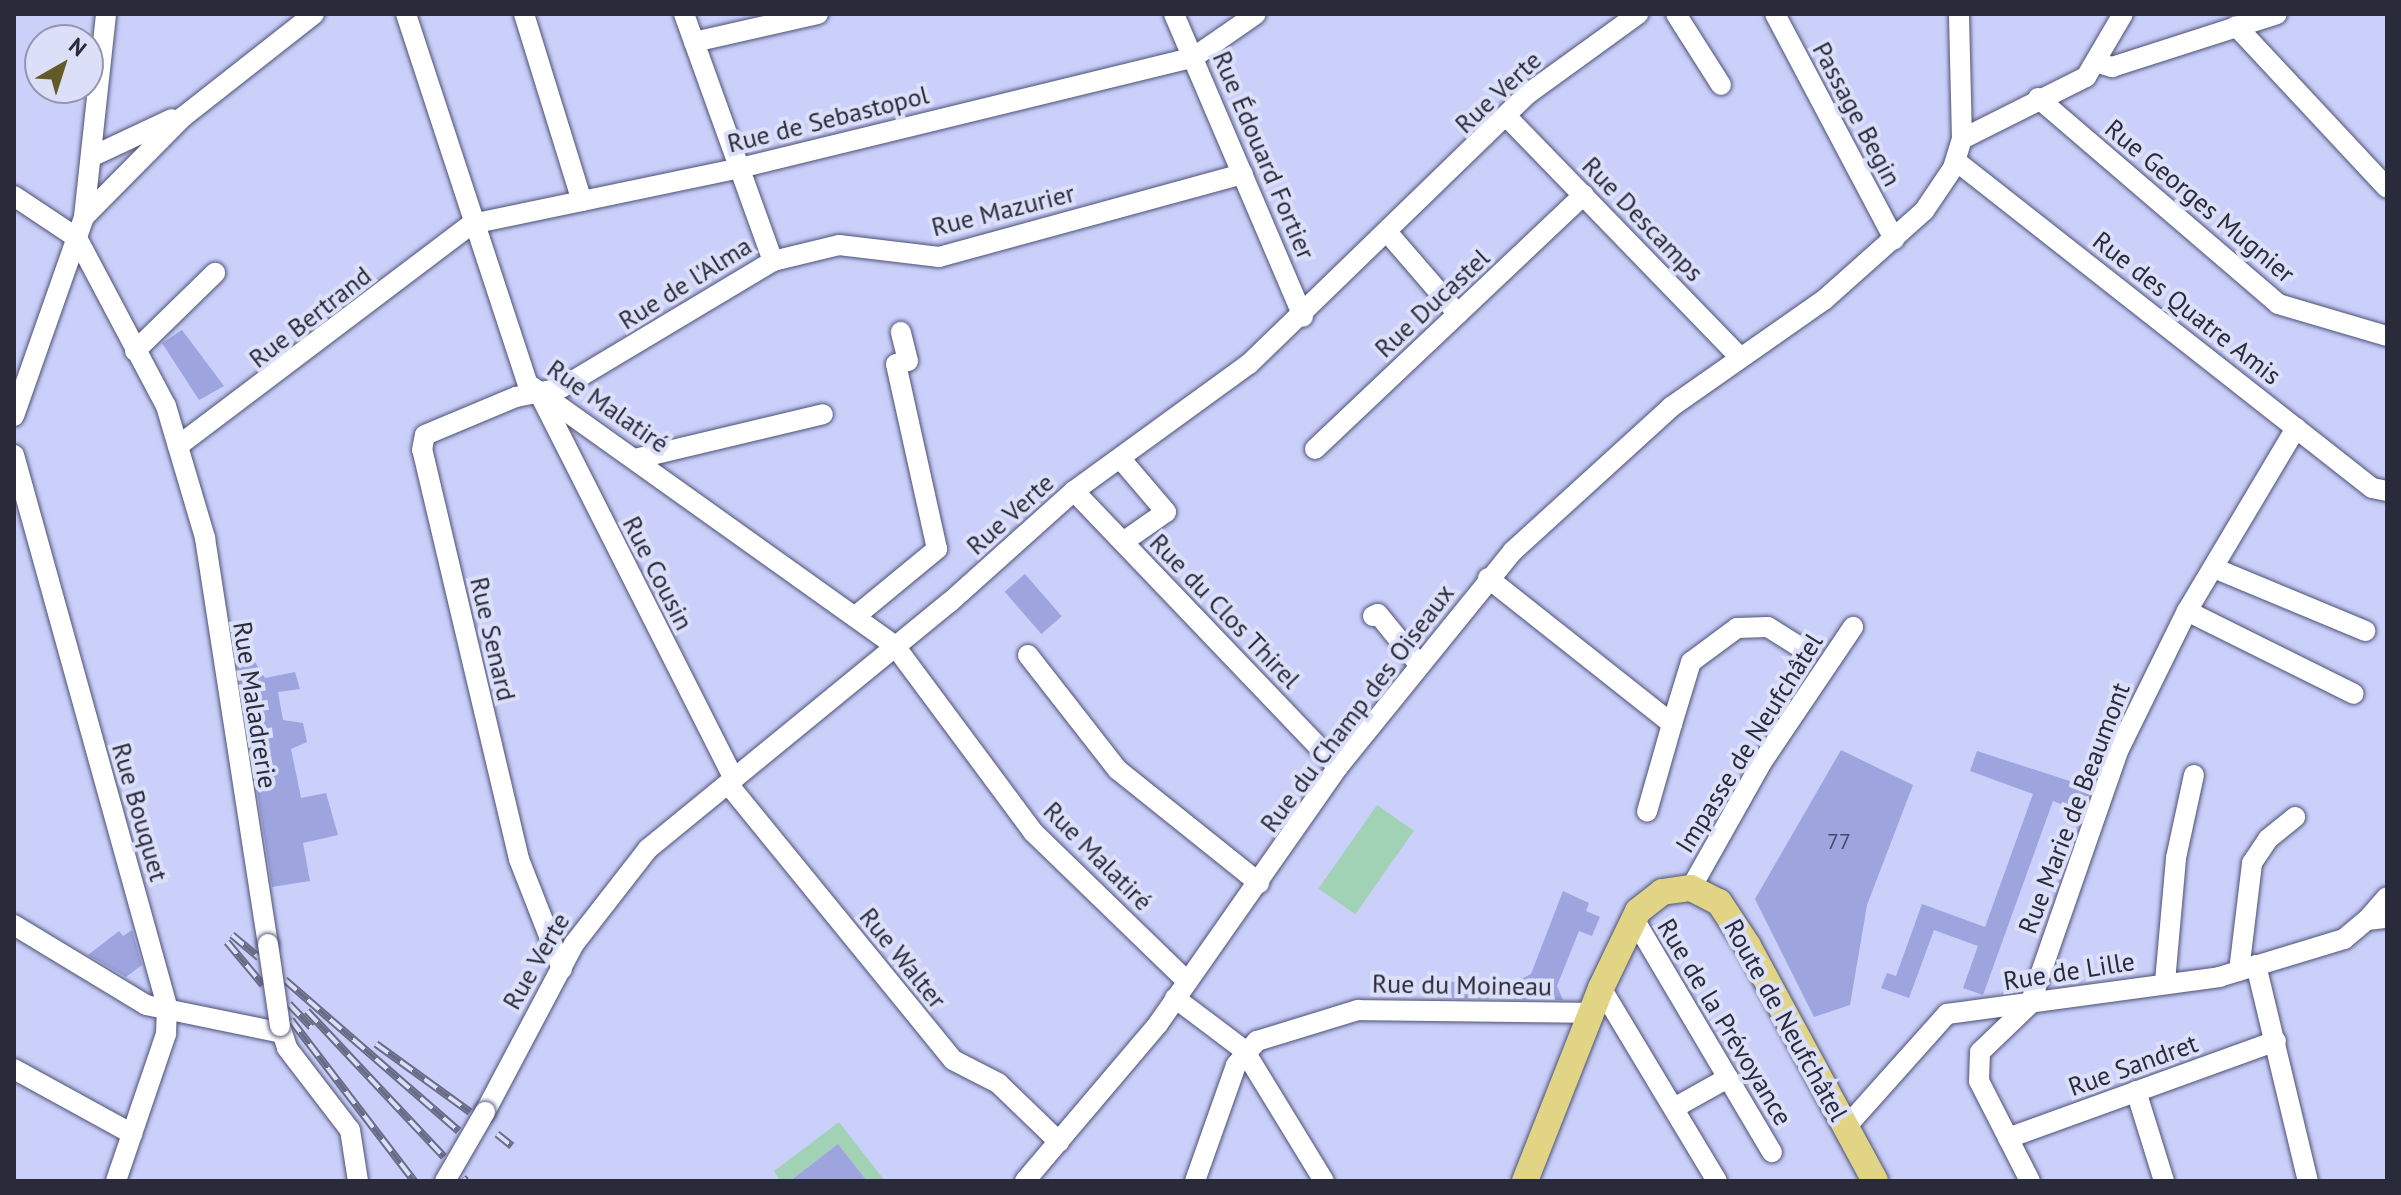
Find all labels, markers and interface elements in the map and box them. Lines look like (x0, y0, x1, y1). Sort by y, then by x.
north arrow (24, 24, 104, 104)
text: N (63, 31, 92, 62)
street label: Passage Begin (1806, 37, 1908, 191)
street label: Rue Verte (1448, 44, 1548, 140)
street label: Rue Édouard Fortier (1206, 46, 1322, 264)
street label: Rue de Sebastopol (724, 79, 932, 159)
street label: Rue Georges Mugnier (2099, 113, 2301, 289)
street label: Rue Descamps (1576, 150, 1710, 288)
street label: Rue Mazurier (928, 177, 1078, 243)
street label: Rue des Quatre Amis (2086, 225, 2288, 391)
street label: Rue de l'Alma (613, 230, 757, 336)
street label: Rue Ducastel (1368, 242, 1496, 364)
street label: Rue Bertrand (243, 260, 377, 374)
street label: Rue Malatiré (541, 353, 675, 459)
street label: Rue Verte (960, 467, 1060, 561)
street label: Rue Cousin (616, 511, 700, 635)
street label: Rue du Clos Thirel (1143, 527, 1307, 695)
street label: Rue Senard (464, 574, 522, 704)
street label: Rue du Champ des Oiseaux (1253, 578, 1461, 838)
street label: Rue Maladrerie (226, 619, 284, 791)
street label: Impasse de Neufchâtel (1669, 628, 1829, 858)
street label: Rue Marie de Beaumont (2012, 678, 2136, 938)
street label: Rue Bouquet (105, 739, 175, 885)
street label: Rue Malatiré (1037, 795, 1159, 917)
house number: 77 (1827, 829, 1851, 855)
street label: Rue Walter (853, 901, 953, 1015)
street label: Rue Verte (496, 907, 576, 1015)
street label: Rue de la Prévoyance (1651, 913, 1799, 1131)
street label: Route de Neufchâtel (1718, 914, 1854, 1126)
street label: Rue de Lille (2001, 945, 2137, 997)
street label: Rue du Moineau (1372, 968, 1552, 1002)
street label: Rue Sandret (2064, 1027, 2202, 1103)

